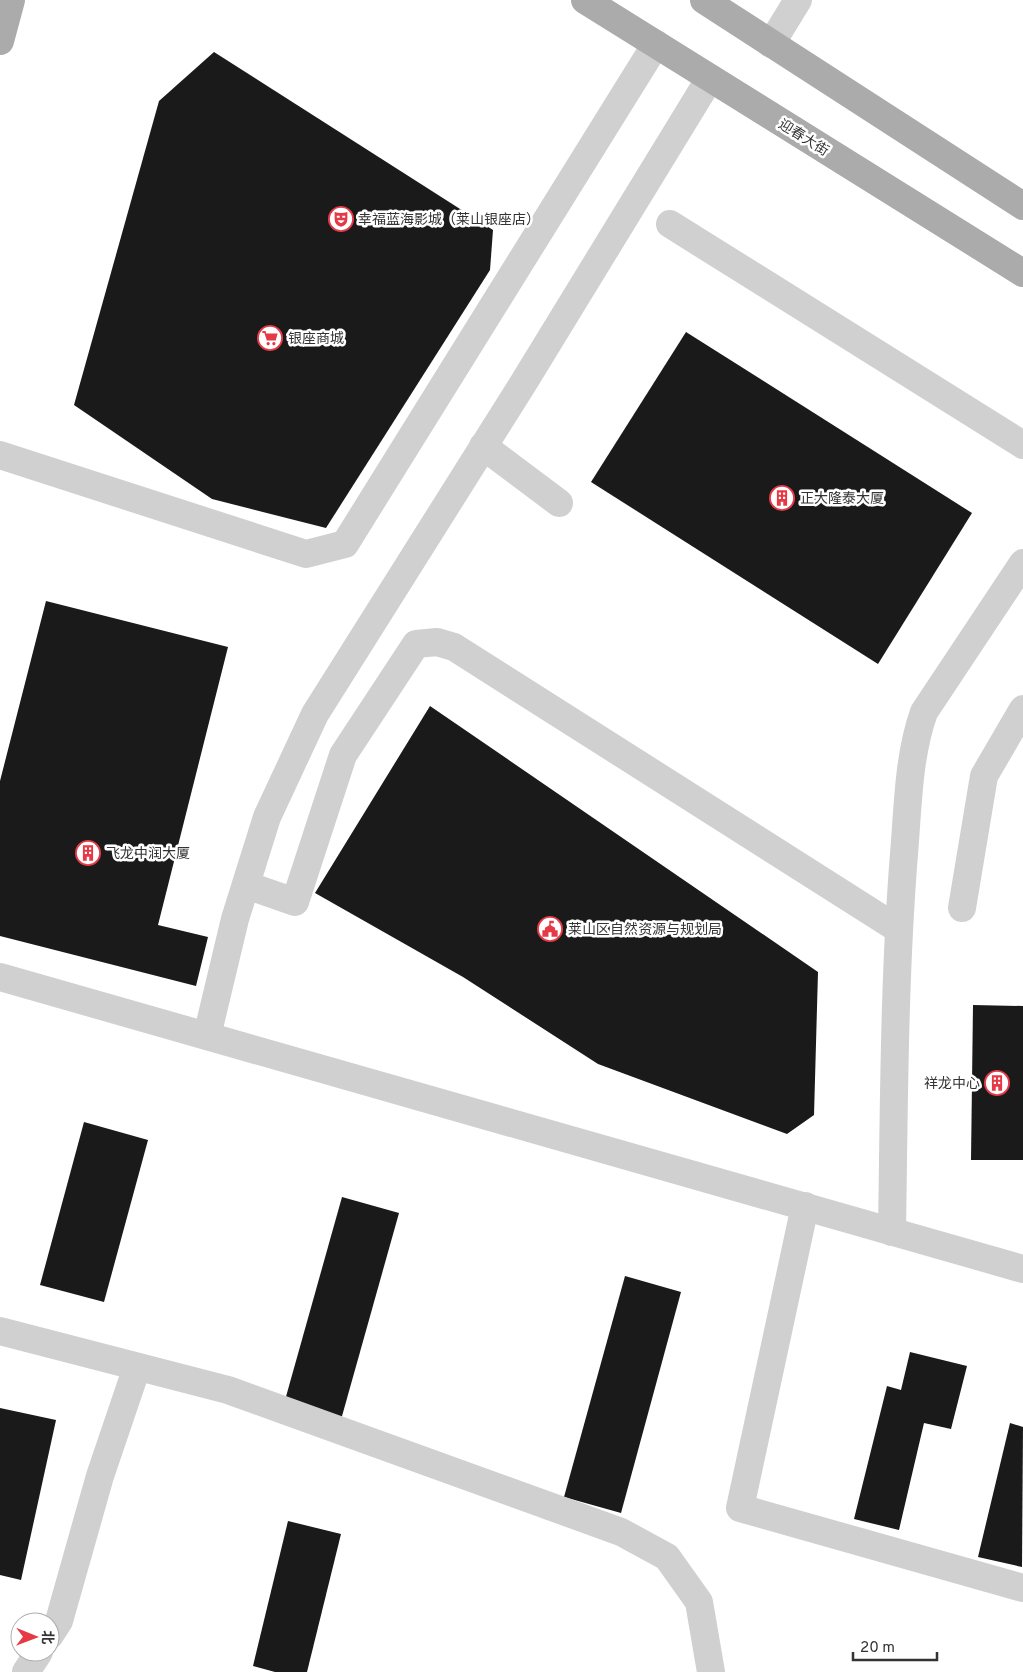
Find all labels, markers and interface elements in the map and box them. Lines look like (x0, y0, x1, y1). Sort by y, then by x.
street label: 迎春大街 (775, 116, 831, 160)
theatre icon: 幸福蓝海影城（莱山银座店） (328, 206, 354, 232)
place label: 幸福蓝海影城（莱山银座店） (358, 212, 540, 229)
supermarket icon: 银座商城 (257, 325, 283, 351)
place label: 银座商城 (288, 331, 344, 348)
building icon: 正大隆泰大厦 (769, 485, 795, 511)
place label: 正大隆泰大厦 (800, 491, 884, 508)
building icon: 飞龙·中润大厦 (75, 840, 101, 866)
place label: 飞龙·中润大厦 (106, 845, 190, 863)
public building icon: 莱山区自然资源与规划局 (537, 916, 563, 942)
place label: 莱山区自然资源与规划局 (568, 921, 722, 939)
building icon: 祥龙中心 (984, 1070, 1010, 1096)
place label: 祥龙中心 (924, 1075, 980, 1093)
north arrow (10, 1612, 60, 1662)
text: 北 (38, 1630, 55, 1644)
scale bar (853, 1630, 937, 1662)
text: 20 m (860, 1639, 895, 1658)

